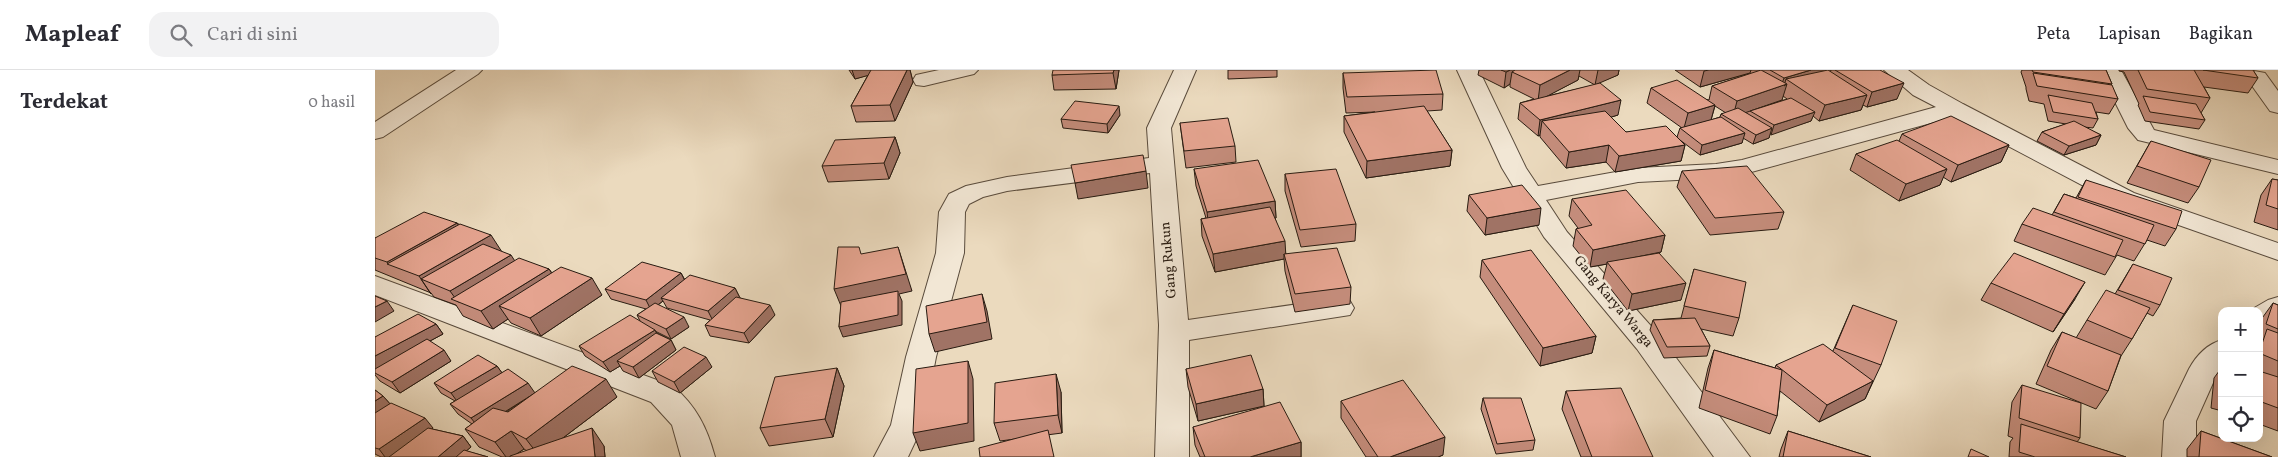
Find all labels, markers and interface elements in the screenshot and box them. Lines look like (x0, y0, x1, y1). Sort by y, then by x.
search box (149, 12, 499, 57)
text: Mapleaf (25, 18, 119, 52)
icon: search (167, 21, 195, 49)
text: Cari di sini (207, 22, 298, 48)
text: Peta (2037, 22, 2070, 47)
text: Lapisan (2098, 22, 2161, 47)
text: Bagikan (2189, 22, 2253, 47)
text: Terdekat (20, 88, 108, 117)
text: 0 hasil (308, 92, 355, 114)
street label: Gang Rukun (1156, 221, 1182, 299)
street label: Gang Karya Warga (1569, 252, 1657, 352)
map controls (2218, 307, 2263, 442)
button: + (2218, 307, 2263, 352)
button: − (2218, 352, 2263, 397)
button: locate (2218, 397, 2263, 442)

